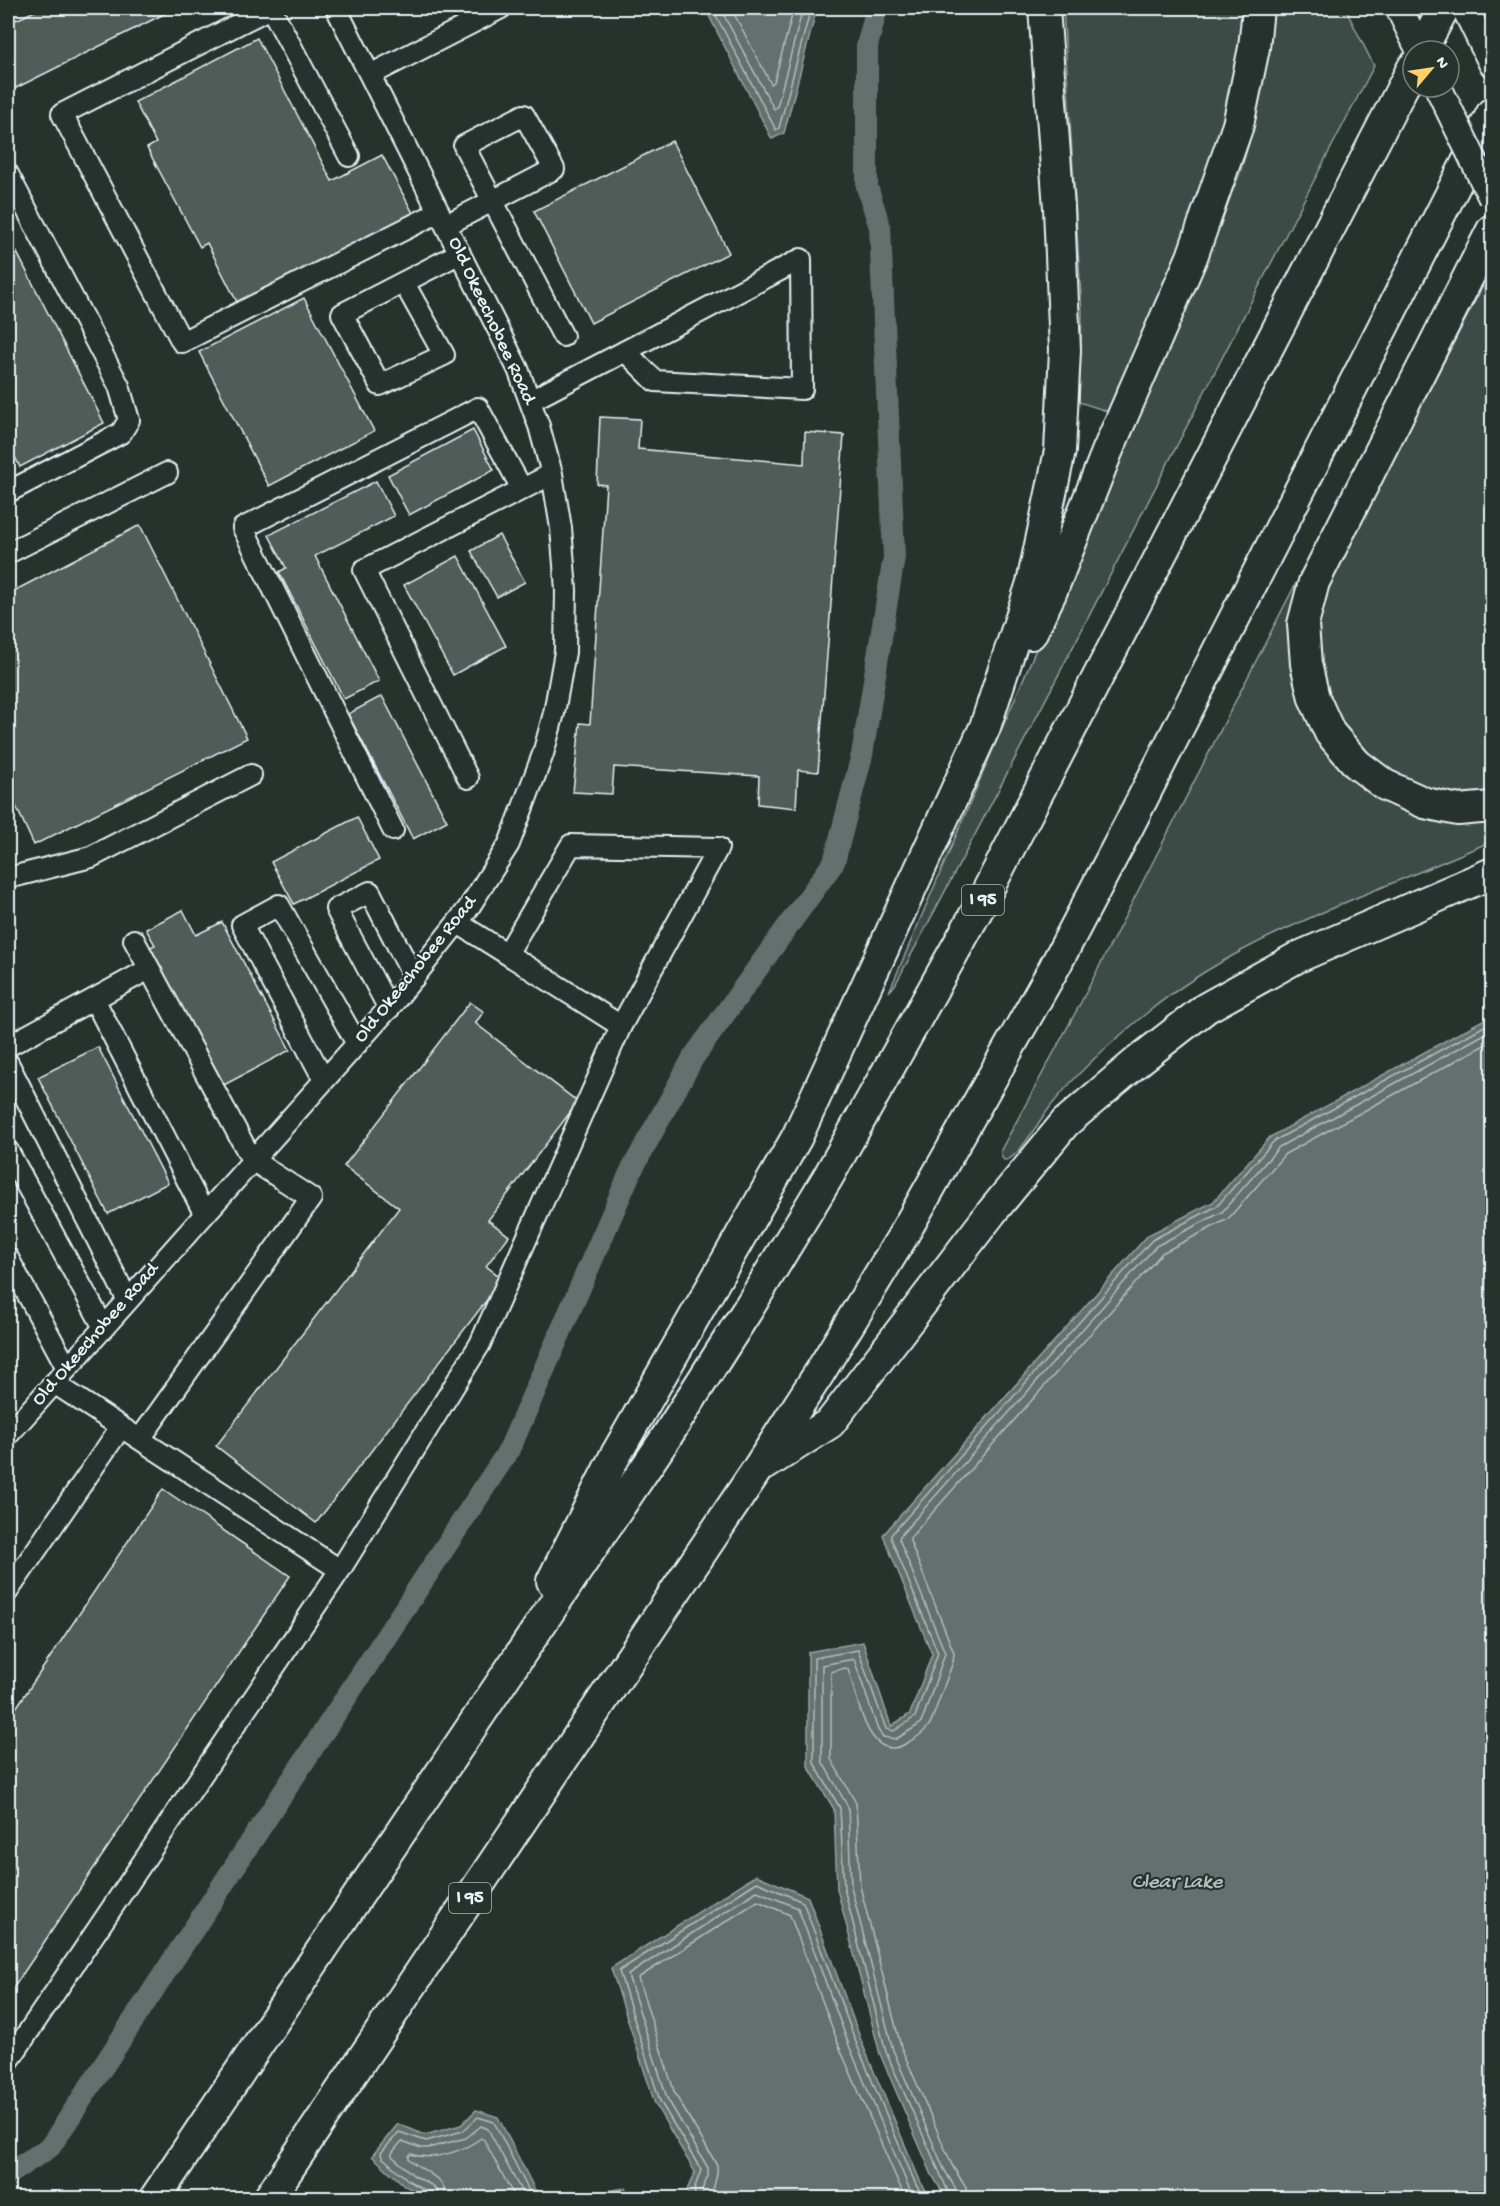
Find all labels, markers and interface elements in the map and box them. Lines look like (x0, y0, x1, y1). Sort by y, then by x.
north arrow (1401, 39, 1461, 99)
text: N (1430, 54, 1452, 73)
street label: Old Okeechobee Road (442, 234, 541, 410)
road number: I 95 (962, 885, 1004, 915)
street label: Old Okeechobee Road (350, 890, 484, 1048)
street label: Old Okeechobee Road (28, 1257, 166, 1411)
water label: Clear Lake (1132, 1871, 1223, 1896)
road number: I 95 (449, 1883, 491, 1913)

